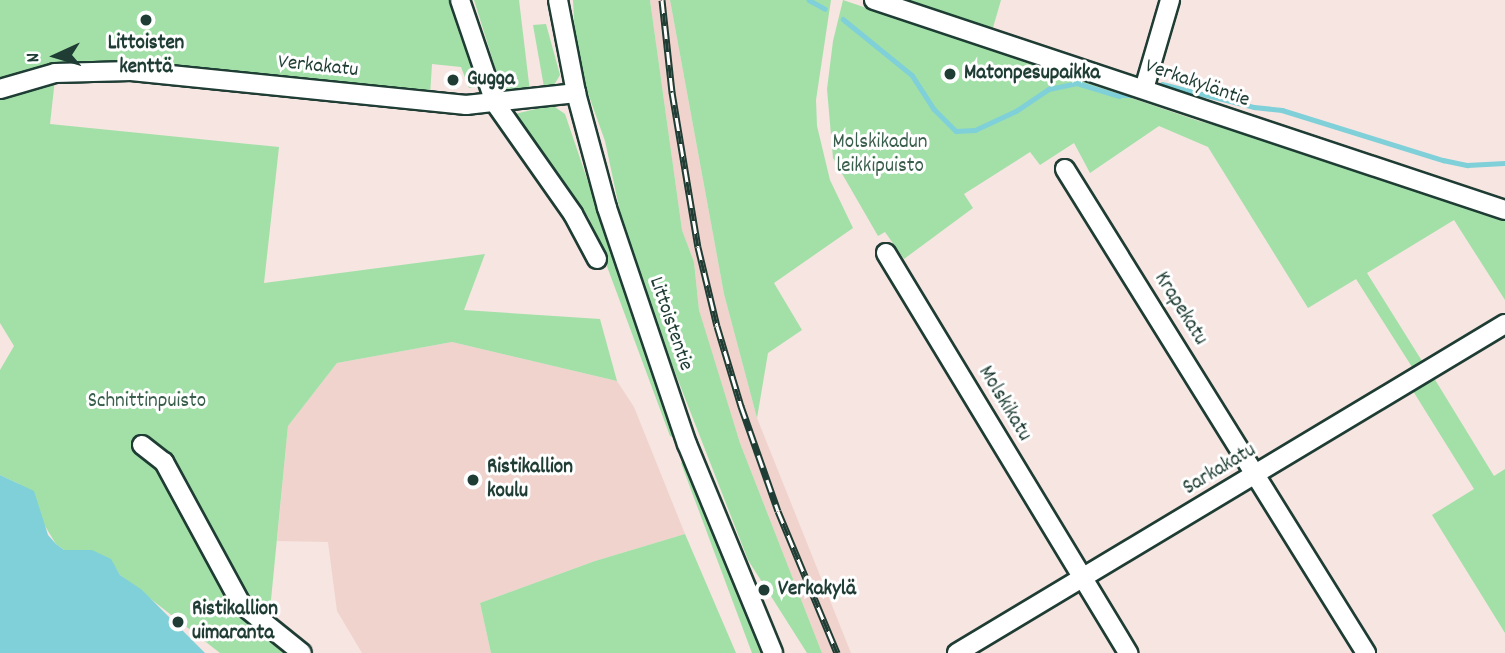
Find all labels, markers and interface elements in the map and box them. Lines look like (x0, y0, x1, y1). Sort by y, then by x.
marker: Littoisten kenttä (138, 12, 154, 28)
north arrow (21, 21, 91, 91)
place label: Littoisten kenttä (108, 31, 184, 81)
street label: Verkakatu (276, 50, 360, 84)
text: N (21, 52, 48, 63)
street label: Verkakyläntie (1142, 54, 1252, 114)
place label: Matonpesupaikka (964, 61, 1100, 87)
marker: Matonpesupaikka (942, 66, 958, 82)
place label: Gugga (467, 67, 515, 93)
marker: Gugga (445, 72, 461, 88)
park label: Molskikadun leikkipuisto (832, 130, 928, 180)
street label: Krapekatu (1148, 268, 1212, 350)
street label: Littoistentie (642, 274, 698, 374)
street label: Molskikatu (972, 362, 1036, 446)
park label: Schnittinpuisto (88, 389, 206, 415)
street label: Sarkakatu (1179, 438, 1261, 502)
place label: Ristikallion koulu (487, 455, 573, 505)
marker: Ristikallion koulu (465, 472, 481, 488)
place label: Verkakylä (778, 577, 856, 603)
marker: Verkakylä (756, 582, 772, 598)
place label: Ristikallion uimaranta (192, 597, 278, 647)
marker: Ristikallion uimaranta (170, 614, 186, 630)

